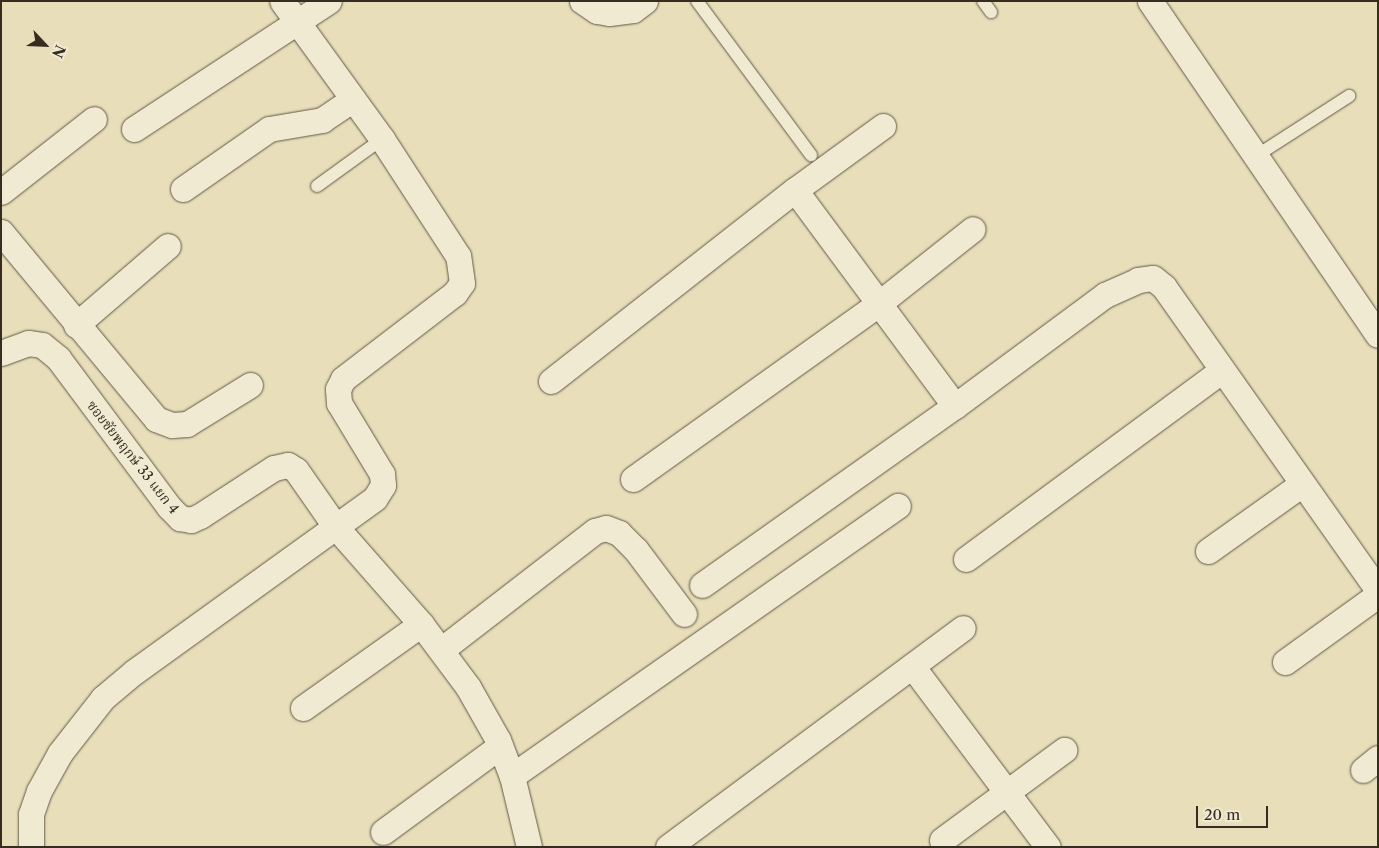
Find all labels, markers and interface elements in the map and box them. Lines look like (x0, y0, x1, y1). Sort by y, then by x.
north arrow (20, 20, 70, 70)
text: N (48, 42, 69, 61)
street label: ซอยชัยพฤกษ์ 33 แยก 4 (84, 397, 182, 517)
scale bar (1199, 796, 1272, 828)
text: 20 m (1204, 805, 1240, 824)

